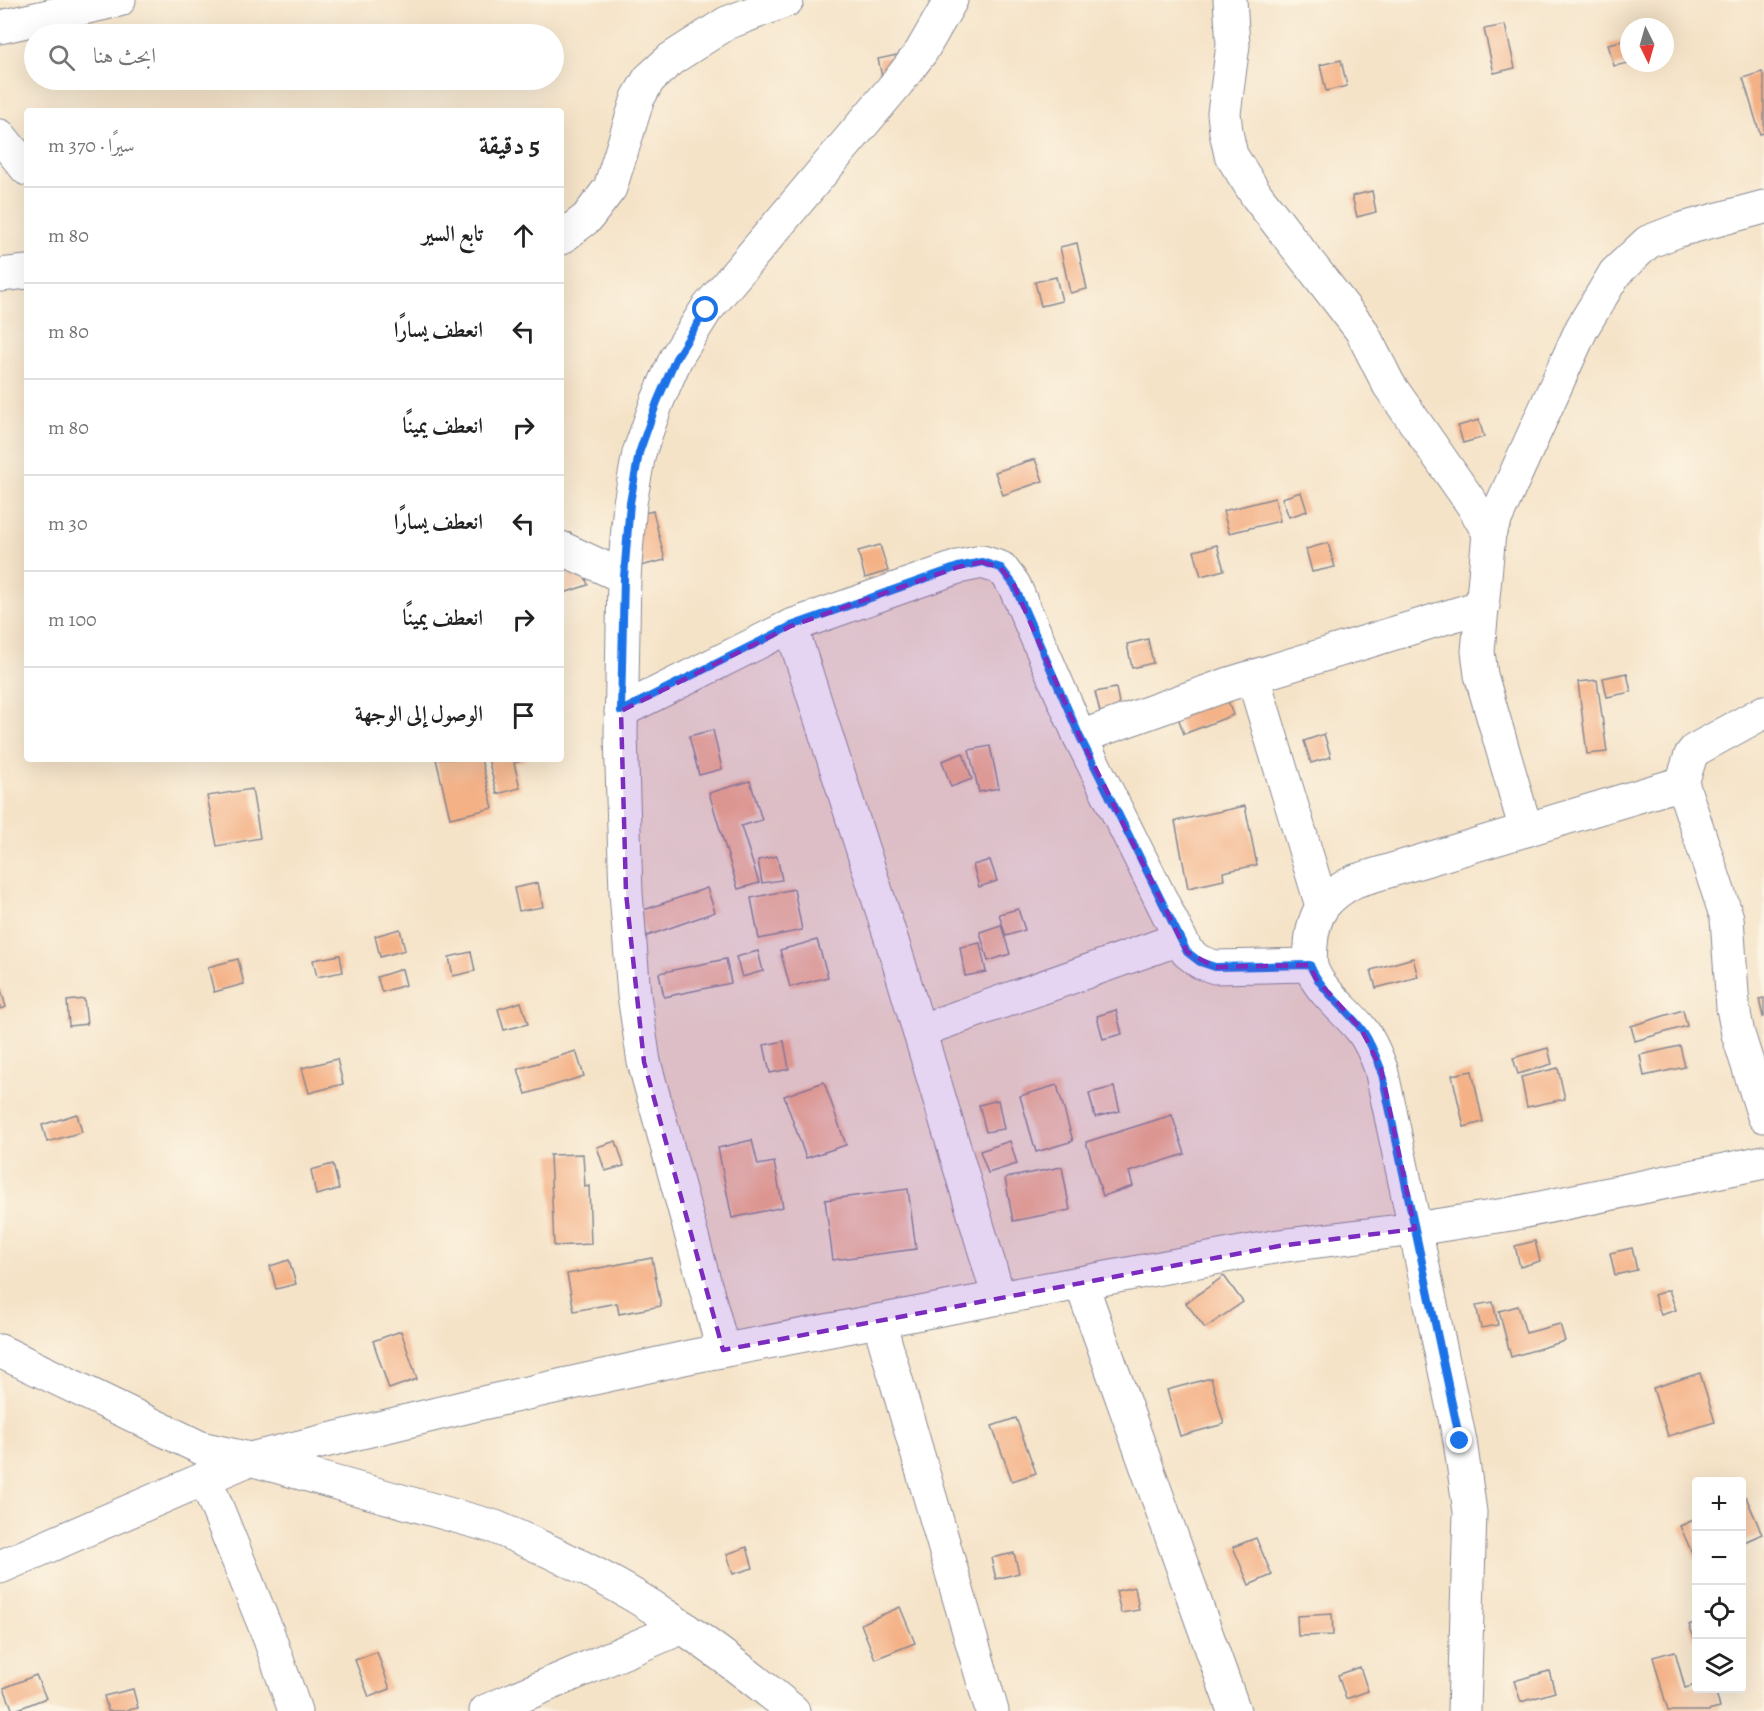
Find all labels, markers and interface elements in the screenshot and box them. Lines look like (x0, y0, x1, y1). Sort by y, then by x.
north arrow (1620, 18, 1674, 72)
search box (24, 24, 564, 90)
icon: search (45, 41, 78, 74)
text: ابحث هنا (93, 41, 156, 71)
text: 5 دقيقة (479, 128, 540, 163)
text: سيرًا · 370 m (48, 132, 135, 159)
text: تابع السير (422, 219, 483, 249)
icon: ahead (507, 219, 540, 252)
text: 80 m (48, 222, 89, 249)
route start (692, 296, 718, 322)
text: انعطف يسارًا (394, 315, 483, 345)
icon: left (507, 315, 540, 348)
text: 80 m (48, 318, 89, 345)
text: انعطف يمينًا (403, 411, 483, 441)
icon: right (507, 411, 540, 444)
text: 80 m (48, 414, 89, 441)
text: انعطف يسارًا (394, 507, 483, 537)
icon: left (507, 507, 540, 540)
text: 30 m (48, 510, 88, 537)
text: انعطف يمينًا (403, 603, 483, 633)
icon: right (507, 603, 540, 636)
text: 100 m (48, 606, 97, 633)
text: الوصول إلى الوجهة (355, 699, 483, 729)
icon: arrive (507, 699, 540, 732)
route end (1446, 1427, 1472, 1453)
map controls (1692, 1477, 1746, 1693)
button: + (1692, 1477, 1746, 1531)
button: − (1692, 1531, 1746, 1585)
button: locate (1692, 1585, 1746, 1639)
button: layers (1692, 1639, 1746, 1693)

